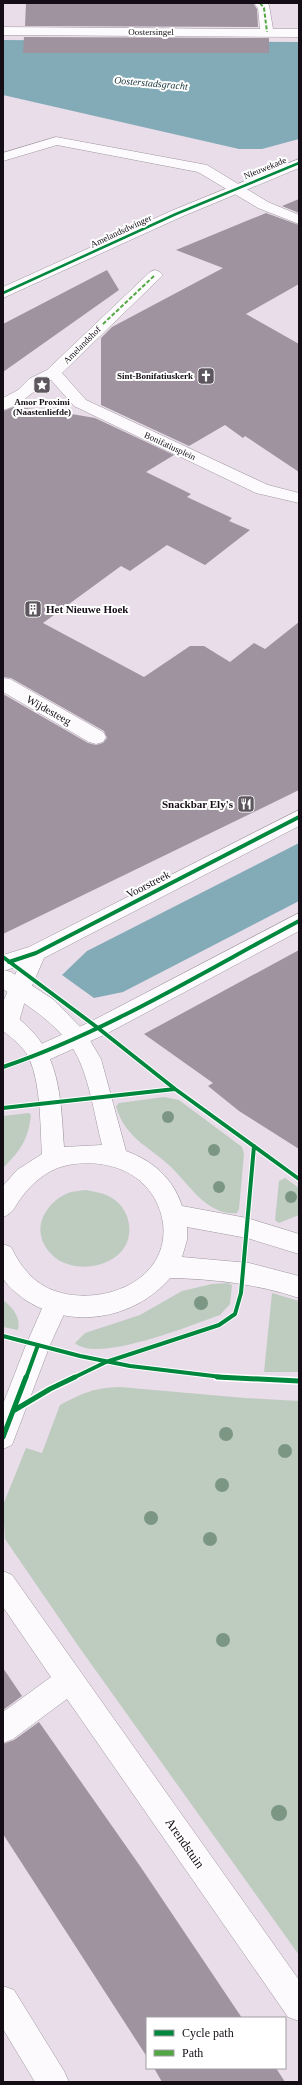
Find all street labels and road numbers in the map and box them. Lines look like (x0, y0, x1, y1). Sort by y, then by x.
street label: Oostersingel (128, 27, 174, 37)
street label: Nieuwekade (242, 155, 288, 181)
street label: Amelandsdwinger (89, 213, 153, 249)
street label: Amelandshof (61, 324, 103, 366)
street label: Bonifatiusplein (143, 430, 198, 462)
street label: Wijdesteeg (25, 693, 74, 727)
street label: Voorstreek (124, 868, 172, 900)
street label: Arendstuin (162, 1815, 208, 1871)

